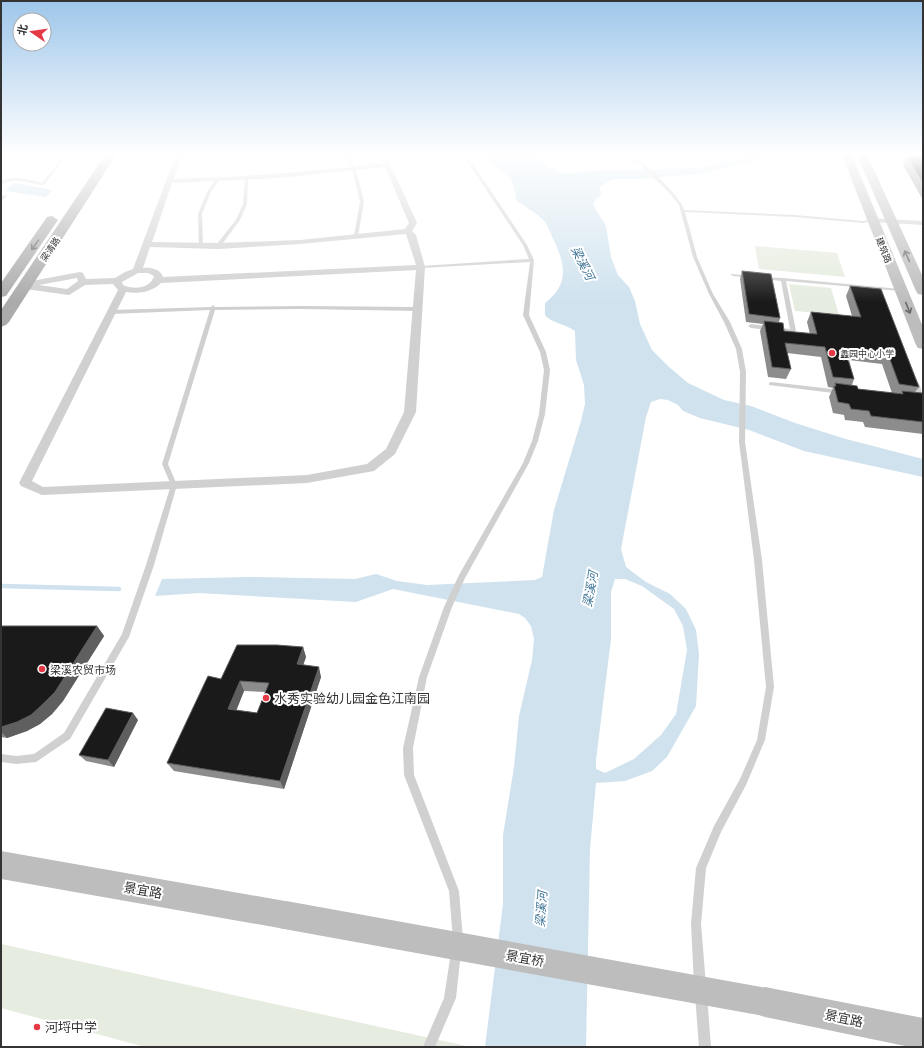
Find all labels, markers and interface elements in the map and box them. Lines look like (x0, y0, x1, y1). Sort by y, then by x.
north arrow (12, 12, 52, 52)
text: 北 (13, 23, 30, 37)
street label: 梁清路 (37, 234, 63, 264)
street label: 建筑路 (873, 235, 895, 265)
one-way arrow (31, 239, 39, 250)
water label: 梁溪河 (567, 243, 600, 285)
one-way arrow (903, 250, 910, 262)
one-way arrow (905, 302, 912, 314)
place label: 蠡园中心小学 (840, 347, 894, 360)
marker: 蠡园中心小学 (827, 348, 837, 358)
water label: 梁溪河 (579, 568, 602, 608)
place label: 梁溪农贸市场 (50, 662, 116, 677)
marker: 梁溪农贸市场 (37, 664, 47, 674)
place label: 水秀实验幼儿园金色江南园 (274, 689, 430, 707)
marker: 水秀实验幼儿园金色江南园 (261, 693, 271, 703)
street label: 景宜路 (122, 878, 164, 902)
water label: 梁溪河 (531, 888, 551, 928)
street label: 景宜桥 (504, 946, 546, 970)
street label: 景宜路 (823, 1005, 865, 1031)
place label: 河埒中学 (45, 1018, 97, 1036)
marker: 河埒中学 (32, 1022, 42, 1032)

